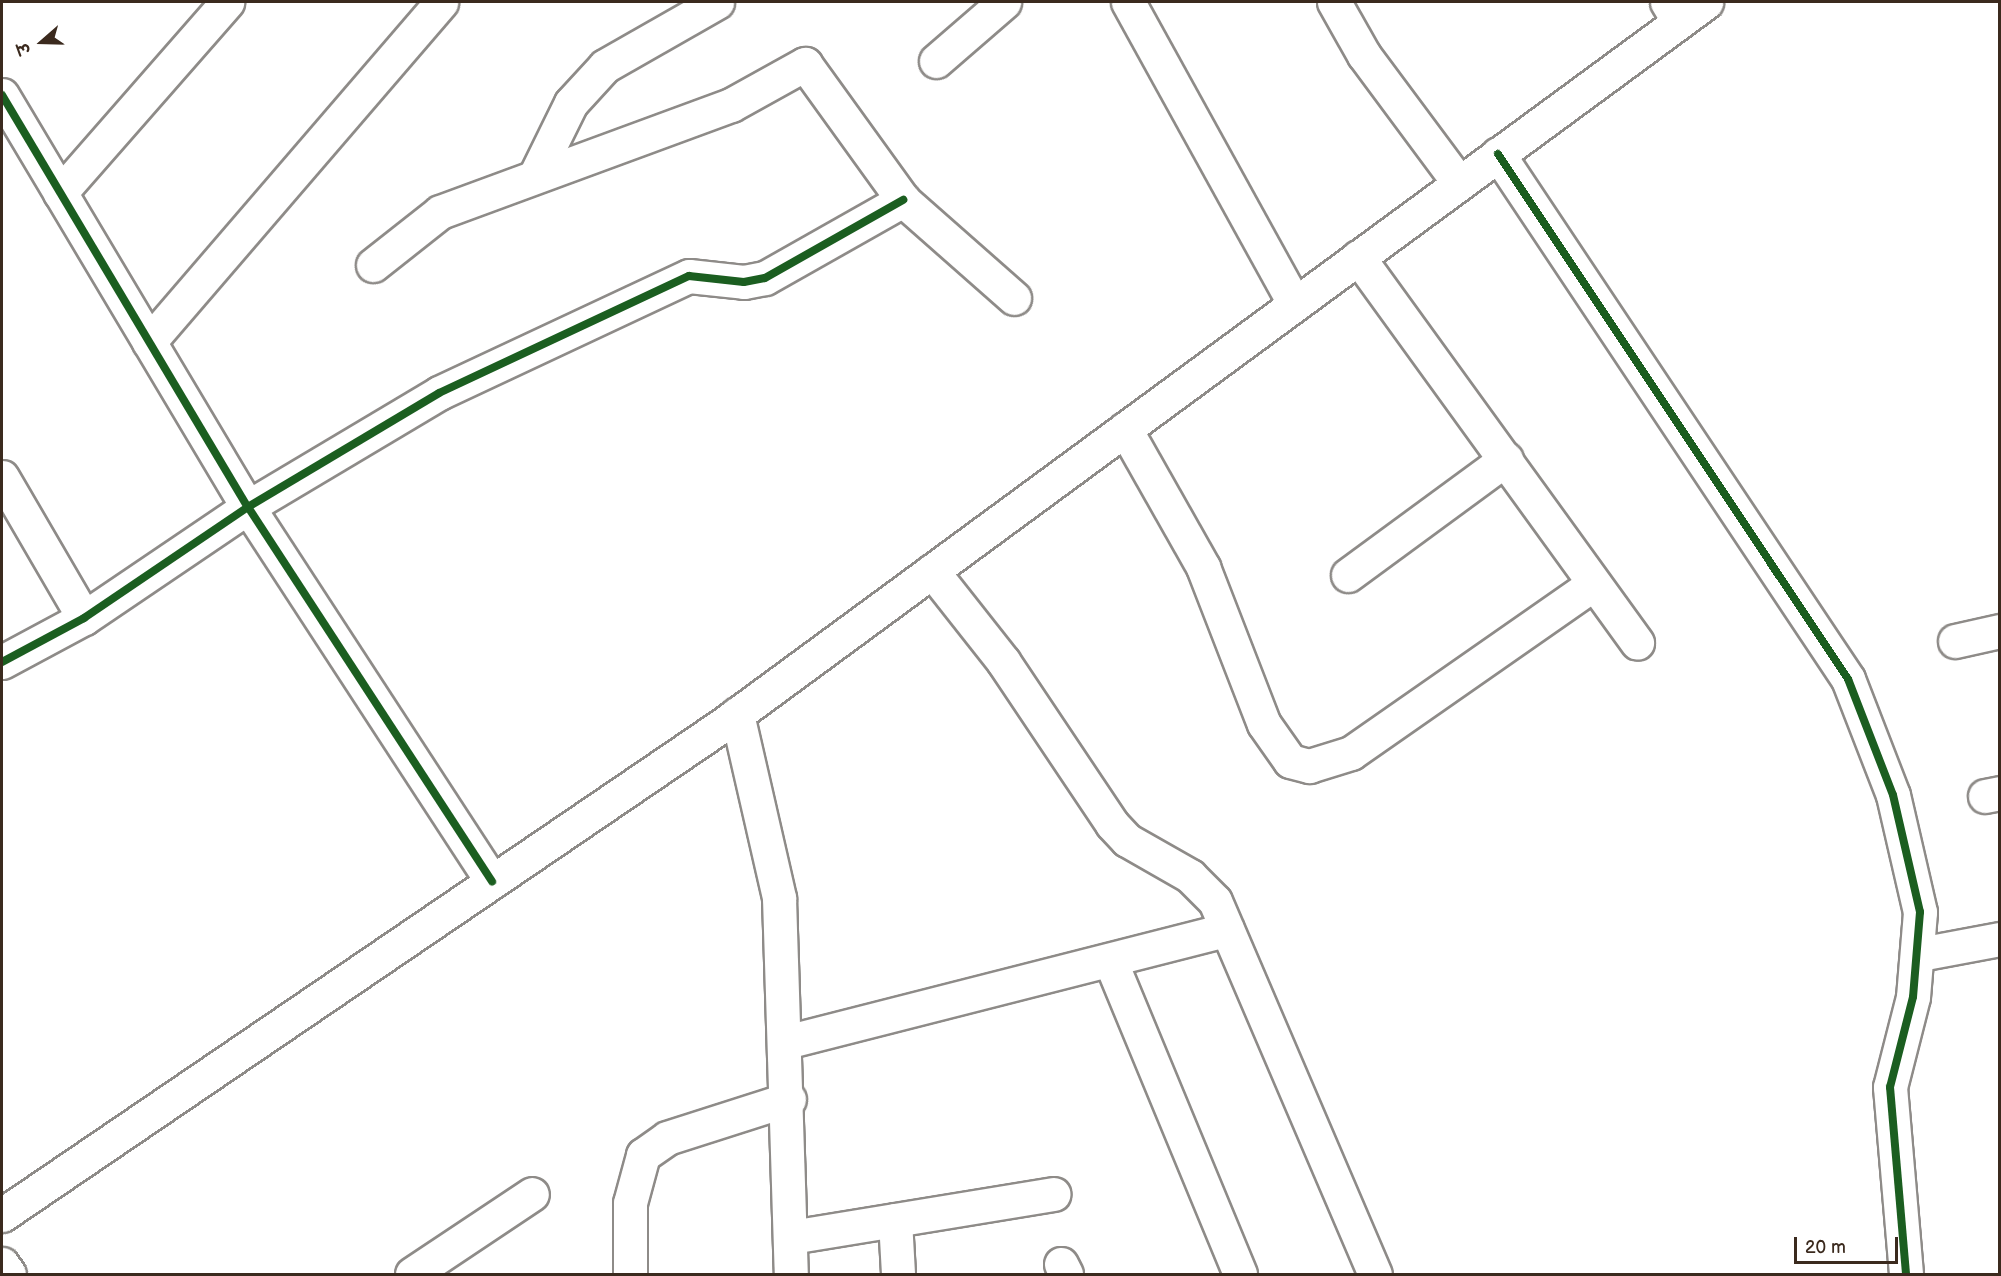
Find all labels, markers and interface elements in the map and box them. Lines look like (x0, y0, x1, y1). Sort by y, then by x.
north arrow (12, 12, 72, 72)
text: उ (14, 40, 35, 57)
scale bar (1797, 1225, 1900, 1263)
text: 20 m (1805, 1237, 1846, 1258)

